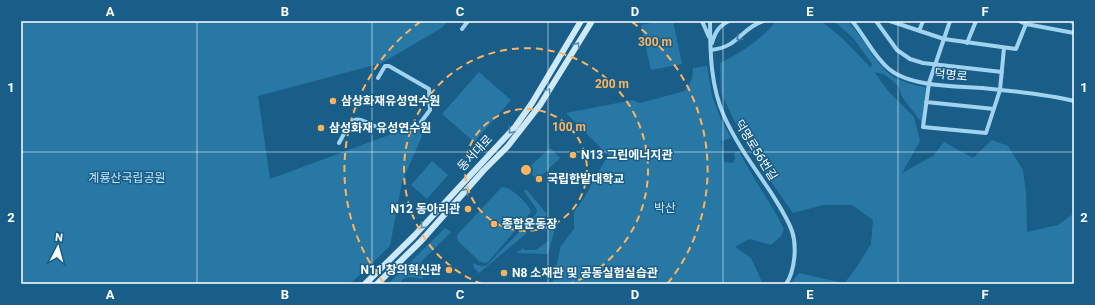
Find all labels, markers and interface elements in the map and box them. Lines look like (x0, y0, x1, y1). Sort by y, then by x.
text: A (106, 4, 115, 19)
text: B (281, 4, 289, 19)
text: C (456, 4, 465, 19)
text: D (631, 4, 639, 19)
text: E (806, 4, 814, 19)
text: F (981, 4, 989, 19)
one-way arrow (736, 34, 743, 41)
text: 300 m (638, 35, 672, 49)
one-way arrow (573, 42, 580, 49)
street label: 덕명로 (934, 66, 968, 84)
text: 200 m (595, 77, 629, 91)
text: 1 (7, 80, 15, 95)
text: 1 (1080, 80, 1088, 95)
one-way arrow (544, 88, 551, 95)
place label: 삼상화재유성연수원 (341, 94, 440, 108)
marker: 삼상화재유성연수원 (328, 96, 338, 106)
street label: 덕명로56번길 (732, 117, 780, 183)
text: 100 m (552, 120, 586, 134)
place label: 삼성화재 유성연수원 (329, 121, 431, 135)
marker: 삼성화재 유성연수원 (316, 123, 326, 133)
one-way arrow (508, 126, 516, 134)
street label: 동서대로 (455, 132, 495, 174)
place label: N13 그린에너지관 (581, 148, 672, 162)
marker: N13 그린에너지관 (568, 150, 578, 160)
centre of rings (519, 163, 533, 177)
park label: 계룡산국립공원 (88, 171, 166, 185)
place label: 국립한밭대학교 (547, 172, 624, 186)
marker: 국립한밭대학교 (534, 174, 544, 184)
one-way arrow (461, 188, 468, 196)
park label: 박산 (654, 201, 676, 215)
place label: N12 동아리관 (391, 202, 460, 216)
marker: N12 동아리관 (463, 204, 473, 214)
text: 2 (7, 210, 15, 225)
text: 2 (1080, 210, 1088, 225)
place label: 종합운동장 (502, 217, 557, 231)
marker: 종합운동장 (489, 219, 499, 229)
one-way arrow (420, 221, 427, 229)
north arrow (38, 227, 78, 267)
text: N (54, 231, 64, 244)
place label: N11 창의혁신관 (361, 263, 441, 277)
marker: N11 창의혁신관 (444, 265, 454, 275)
place label: N8 소재관 및 공동실험실습관 (512, 266, 658, 280)
marker: N8 소재관 및 공동실험실습관 (499, 268, 509, 278)
text: A (106, 287, 115, 302)
text: B (281, 287, 289, 302)
text: C (456, 287, 465, 302)
text: D (631, 287, 639, 302)
text: E (806, 287, 814, 302)
text: F (981, 287, 989, 302)

